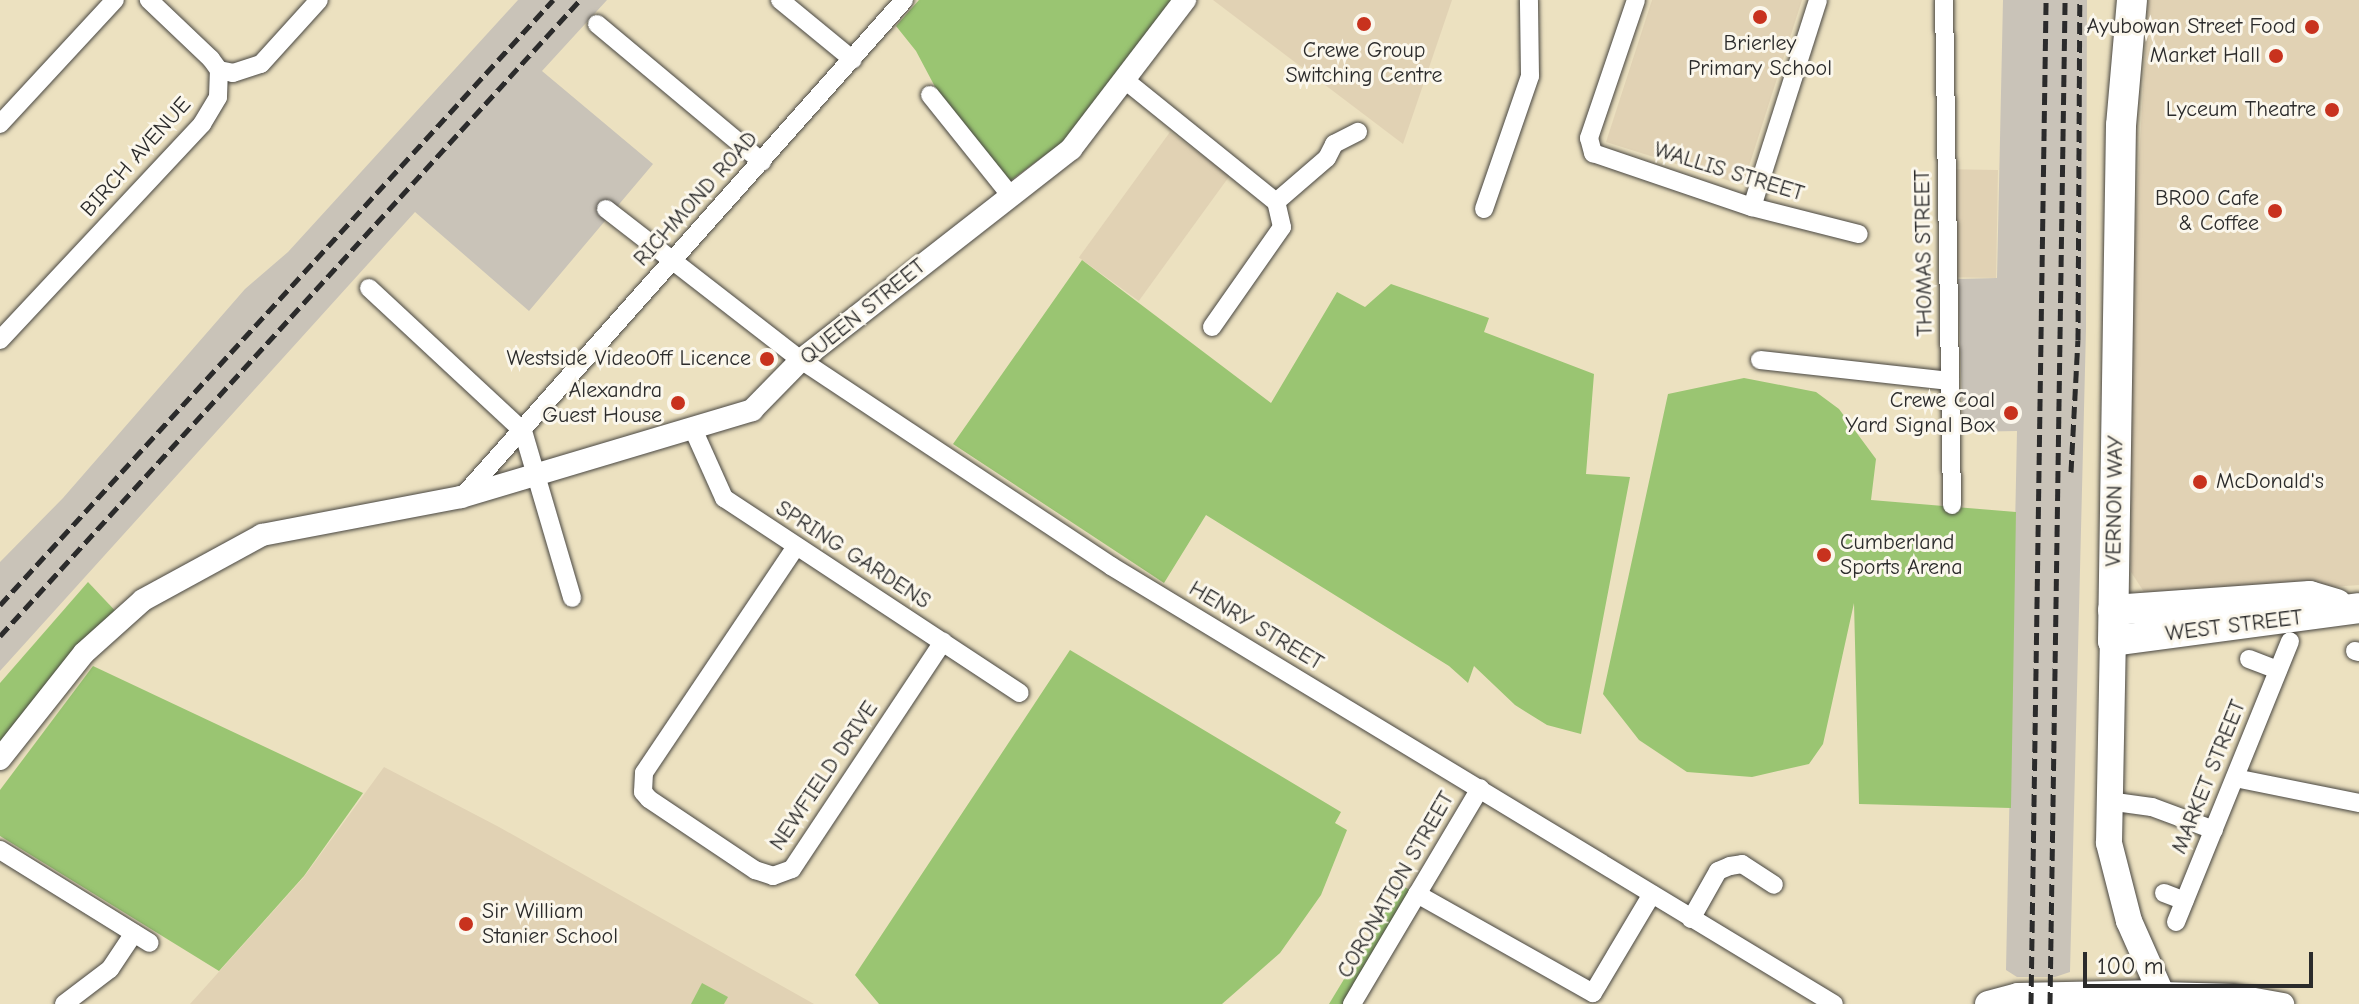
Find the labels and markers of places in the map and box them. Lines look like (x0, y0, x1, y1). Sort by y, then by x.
marker: Brierley Primary School (1751, 8, 1769, 26)
place label: Ayubowan Street Food (2086, 14, 2296, 40)
marker: Crewe Group Switching Centre (1355, 15, 1373, 33)
marker: Ayubowan Street Food (2303, 18, 2321, 36)
place label: Brierley Primary School (1688, 30, 1832, 82)
place label: Crewe Group Switching Centre (1286, 37, 1442, 88)
place label: Market Hall (2150, 43, 2260, 69)
marker: Market Hall (2267, 47, 2285, 65)
place label: Lyceum Theatre (2166, 97, 2316, 123)
marker: Lyceum Theatre (2323, 101, 2341, 119)
place label: BROO Cafe & Coffee (2155, 185, 2259, 236)
marker: BROO Cafe & Coffee (2266, 202, 2284, 220)
place label: Westside VideoOff Licence (506, 346, 751, 372)
marker: Westside VideoOff Licence (758, 350, 776, 368)
place label: Alexandra Guest House (542, 377, 662, 428)
place label: Crewe Coal Yard Signal Box (1845, 387, 1995, 438)
marker: Alexandra Guest House (669, 394, 687, 412)
marker: Crewe Coal Yard Signal Box (2002, 404, 2020, 422)
place label: McDonald's (2216, 469, 2324, 495)
marker: McDonald's (2191, 473, 2209, 491)
place label: Cumberland Sports Arena (1840, 529, 1963, 580)
marker: Cumberland Sports Arena (1815, 546, 1833, 564)
place label: Sir William Stanier School (482, 898, 618, 950)
marker: Sir William Stanier School (457, 915, 475, 933)

